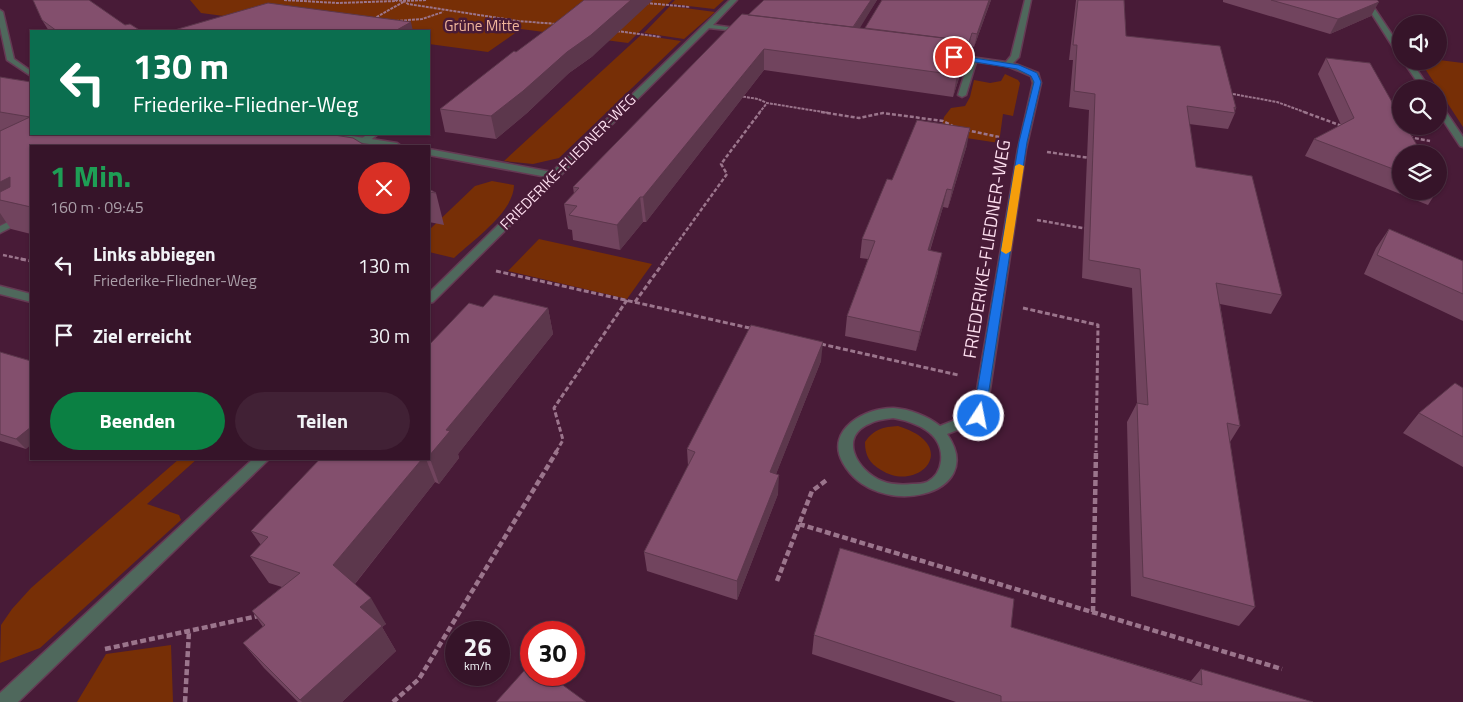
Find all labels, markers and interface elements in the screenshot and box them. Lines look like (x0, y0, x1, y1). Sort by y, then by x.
park label: Grüne Mitte (444, 14, 520, 37)
map controls (1392, 15, 1447, 200)
button: sound (1392, 15, 1447, 70)
pin (933, 36, 975, 78)
text: 130 m (133, 39, 229, 93)
icon: arrive (940, 43, 968, 71)
icon: left (50, 50, 115, 115)
button: search (1392, 80, 1447, 135)
text: Friederike-Fliedner-Weg (133, 87, 358, 121)
street label: FRIEDERIKE-FLIEDNER-WEG (494, 88, 641, 235)
street label: FRIEDERIKE-FLIEDNER-WEG (956, 138, 1017, 360)
button: layers (1392, 145, 1447, 200)
text: 1 Min. (50, 153, 131, 199)
button: close (358, 162, 410, 214)
text: 160 m · 09:45 (50, 195, 144, 219)
text: Links abbiegen (93, 239, 216, 268)
icon: left (50, 251, 78, 279)
text: 130 m (358, 251, 410, 280)
text: Friederike-Fliedner-Weg (93, 268, 257, 292)
icon: arrive (50, 321, 78, 349)
text: Ziel erreicht (93, 321, 191, 350)
text: 30 m (369, 321, 410, 350)
position arrow (952, 389, 1004, 441)
button: Beenden (50, 392, 225, 450)
button: Teilen (235, 392, 410, 450)
speed limit sign: 30 (520, 621, 585, 686)
text: 26 (463, 628, 492, 666)
text: km/h (464, 656, 491, 675)

